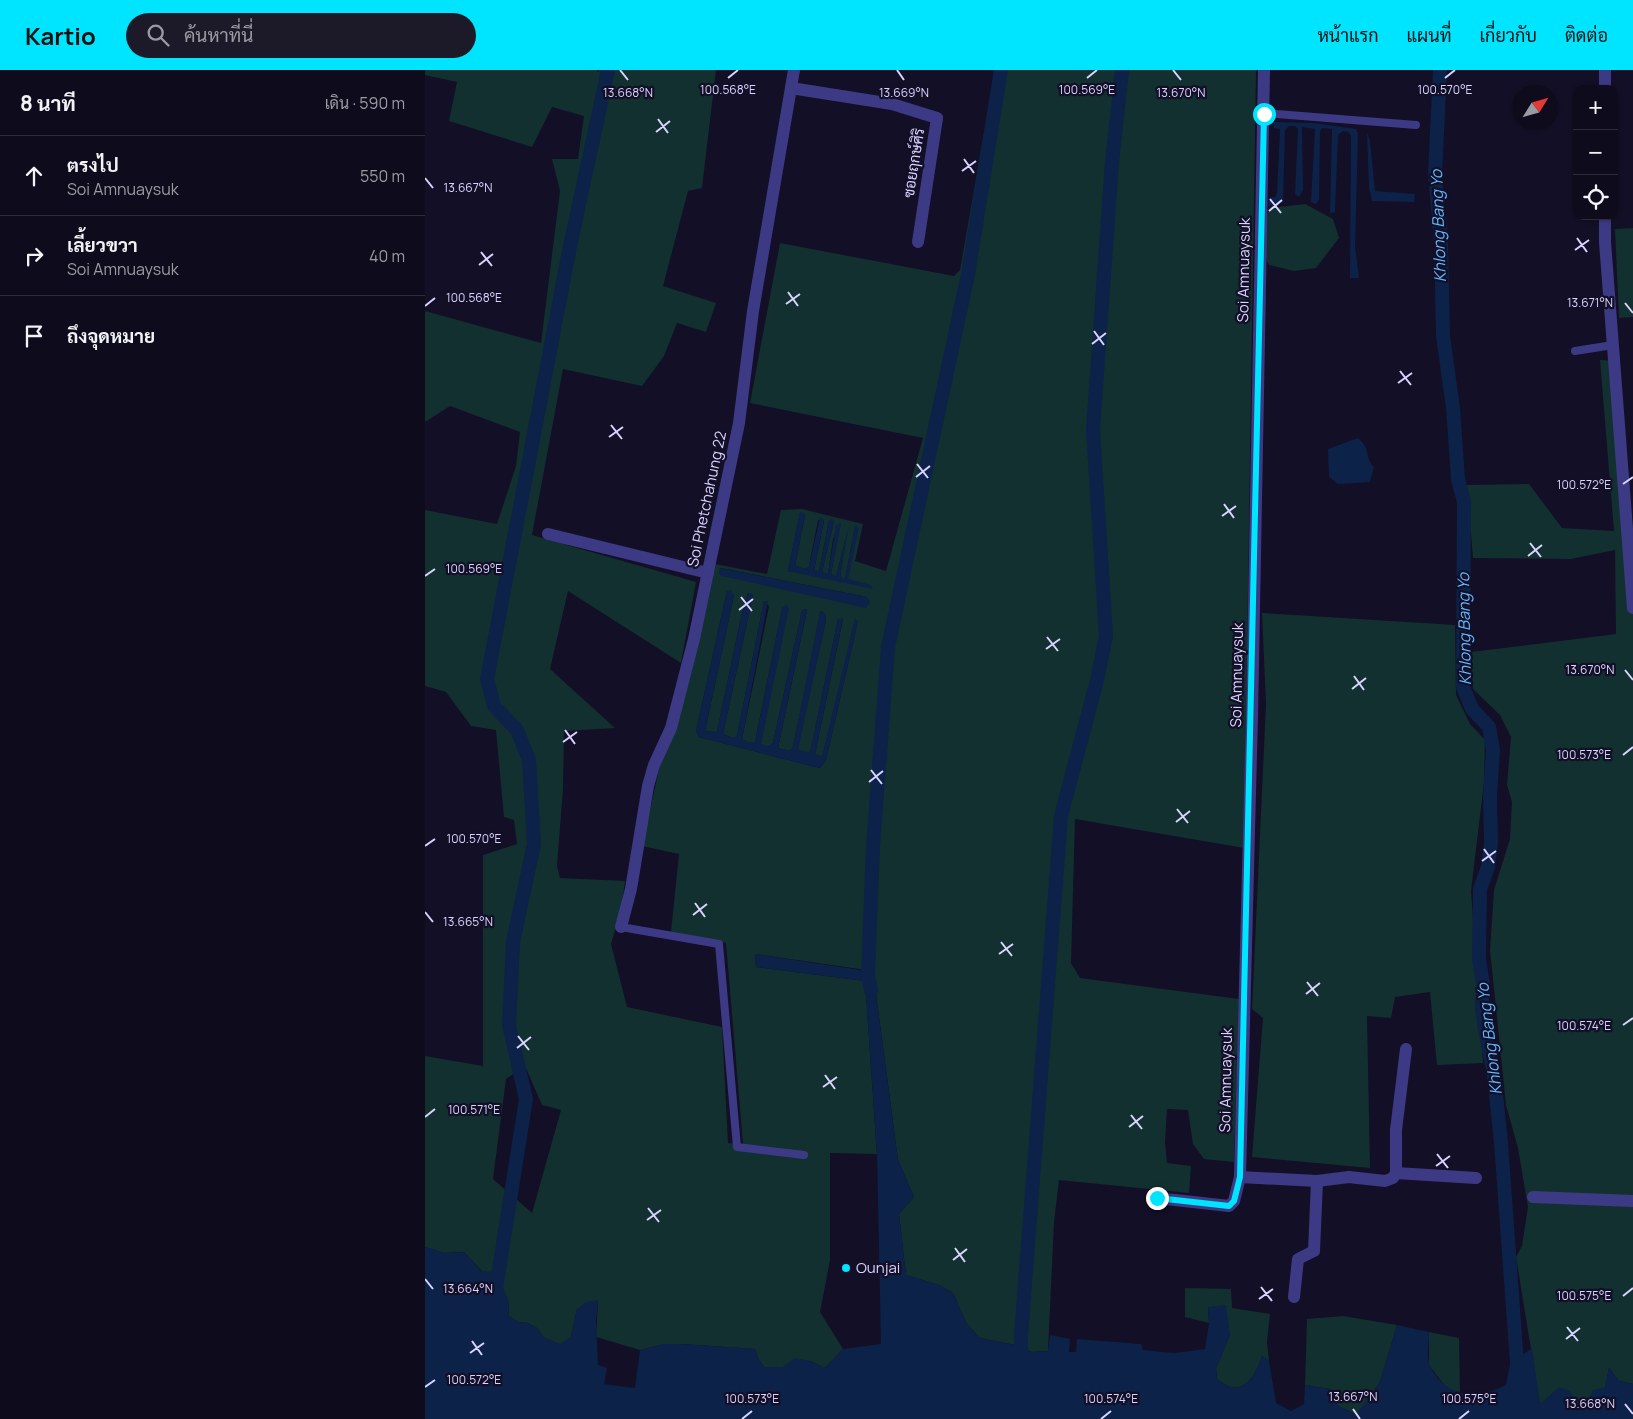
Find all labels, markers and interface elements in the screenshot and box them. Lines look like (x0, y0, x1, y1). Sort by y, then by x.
search box (126, 13, 476, 58)
text: Kartio (25, 19, 96, 52)
icon: search (144, 21, 172, 49)
text: ค้นหาที่นี่ (184, 22, 253, 48)
text: หน้าแรก (1317, 23, 1379, 47)
text: แผนที่ (1407, 23, 1451, 47)
text: เกี่ยวกับ (1479, 23, 1537, 47)
text: ติดต่อ (1565, 23, 1608, 47)
text: 100.568°E (700, 81, 756, 98)
text: 100.569°E (1059, 81, 1115, 98)
text: 100.570°E (1418, 81, 1473, 98)
text: 13.668°N (603, 84, 653, 101)
text: 13.669°N (879, 84, 929, 101)
text: 13.670°N (1157, 84, 1205, 101)
north arrow (1513, 85, 1558, 130)
map controls (1573, 85, 1618, 220)
button: + (1573, 85, 1618, 130)
text: 8 นาที (20, 89, 76, 117)
text: เดิน · 590 m (325, 92, 405, 114)
route start (1253, 103, 1276, 126)
street label: ซอยฤกษ์ศิริ (898, 126, 929, 199)
button: − (1573, 130, 1618, 175)
text: ตรงไป (67, 152, 119, 178)
icon: ahead (20, 162, 48, 190)
text: 550 m (360, 165, 405, 187)
water label: Khlong Bang Yo (1425, 168, 1451, 283)
button: locate (1573, 175, 1618, 220)
text: Soi Amnuaysuk (67, 178, 179, 200)
text: 13.667°N (444, 179, 492, 196)
street label: Soi Amnuaysuk (1232, 217, 1255, 323)
text: เลี้ยวขวา (67, 232, 138, 258)
icon: right (20, 242, 48, 270)
text: 40 m (369, 245, 405, 267)
text: Soi Amnuaysuk (67, 258, 179, 280)
text: 100.568°E (446, 289, 502, 306)
text: 13.671°N (1567, 294, 1613, 311)
icon: arrive (20, 322, 48, 350)
text: ถึงจุดหมาย (67, 323, 155, 349)
street label: Soi Phetchahung 22 (682, 429, 731, 569)
text: 100.572°E (1557, 476, 1611, 493)
text: 100.569°E (446, 560, 502, 577)
water label: Khlong Bang Yo (1452, 571, 1476, 685)
street label: Soi Amnuaysuk (1225, 622, 1248, 728)
text: 13.670°N (1566, 661, 1614, 678)
text: 100.573°E (1557, 746, 1611, 763)
text: 100.570°E (447, 830, 502, 847)
text: 13.665°N (443, 913, 493, 930)
water label: Khlong Bang Yo (1471, 980, 1507, 1096)
text: 100.574°E (1557, 1017, 1611, 1034)
street label: Soi Amnuaysuk (1214, 1027, 1237, 1133)
text: 100.571°E (448, 1101, 500, 1118)
route end (1146, 1187, 1169, 1210)
place label: Ounjai (856, 1257, 900, 1278)
marker: Ounjai (840, 1262, 852, 1274)
text: 13.664°N (443, 1280, 493, 1297)
text: 100.575°E (1557, 1287, 1611, 1304)
text: 100.572°E (447, 1371, 501, 1388)
text: 13.667°N (1329, 1388, 1377, 1405)
text: 100.573°E (725, 1390, 779, 1407)
text: 100.574°E (1084, 1390, 1138, 1407)
text: 100.575°E (1442, 1390, 1496, 1407)
text: 13.668°N (1565, 1395, 1615, 1412)

